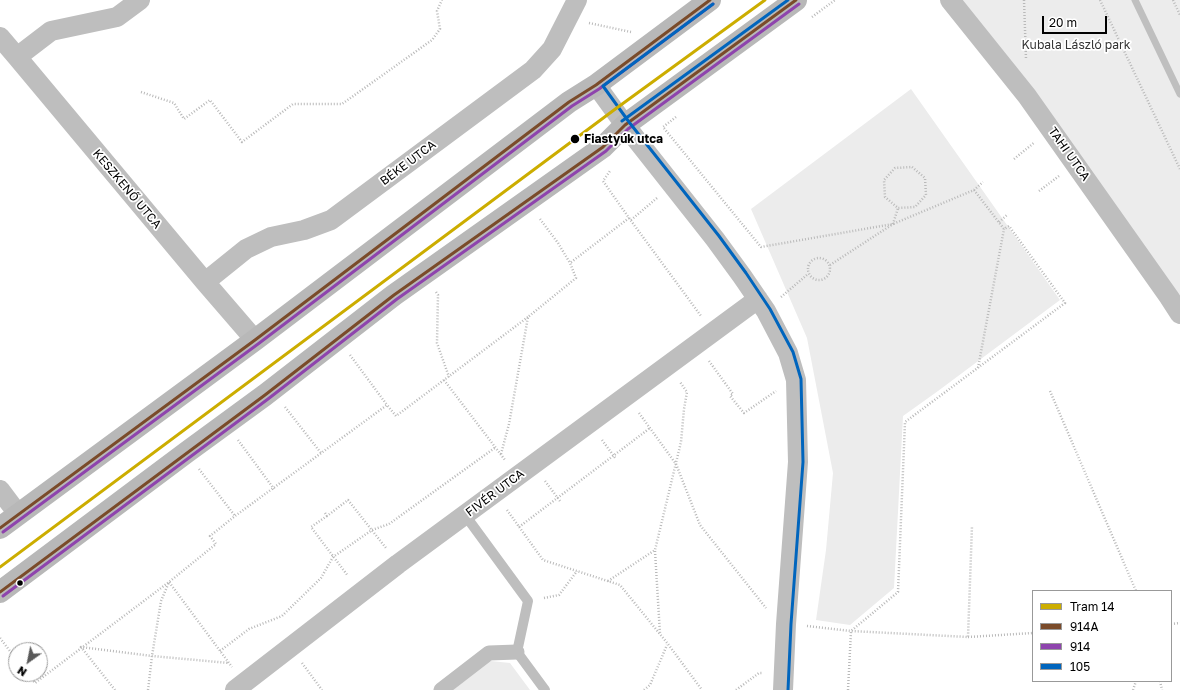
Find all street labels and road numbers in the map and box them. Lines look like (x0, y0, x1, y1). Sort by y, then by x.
street label: TAHI UTCA (1045, 124, 1093, 184)
street label: BÉKE UTCA (377, 137, 439, 189)
street label: KESZKENŐ UTCA (90, 146, 164, 232)
street label: FIVÉR UTCA (463, 466, 527, 520)

